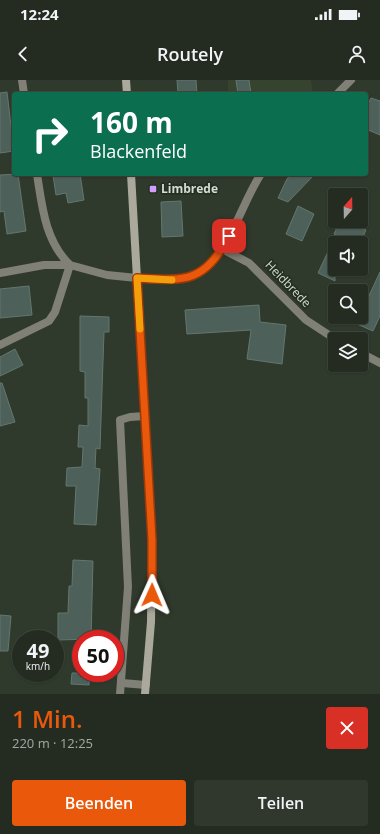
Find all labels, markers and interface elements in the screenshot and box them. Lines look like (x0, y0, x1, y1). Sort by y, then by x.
text: 12:24 (20, 4, 59, 24)
text: Routely (157, 42, 223, 66)
icon: back (12, 43, 34, 65)
icon: person (346, 43, 368, 65)
text: 160 m (90, 103, 173, 141)
icon: right (24, 108, 76, 160)
text: Blackenfeld (90, 139, 187, 163)
place label: Limbrede (161, 180, 218, 197)
marker: Limbrede (148, 184, 158, 194)
north arrow (328, 188, 368, 228)
map controls (328, 188, 368, 372)
pin (212, 219, 246, 253)
icon: arrive (218, 225, 240, 247)
button: sound (328, 236, 368, 276)
street label: Heidbrede (262, 257, 315, 311)
button: search (328, 284, 368, 324)
button: layers (328, 332, 368, 372)
position arrow (131, 574, 173, 616)
speed limit sign: 50 (72, 630, 124, 682)
text: 49 (27, 637, 49, 664)
text: km/h (26, 659, 50, 673)
text: 1 Min. (12, 702, 83, 735)
button: close (326, 707, 368, 749)
text: 220 m · 12:25 (12, 734, 93, 752)
button: Beenden (12, 780, 186, 826)
button: Teilen (194, 780, 368, 826)

